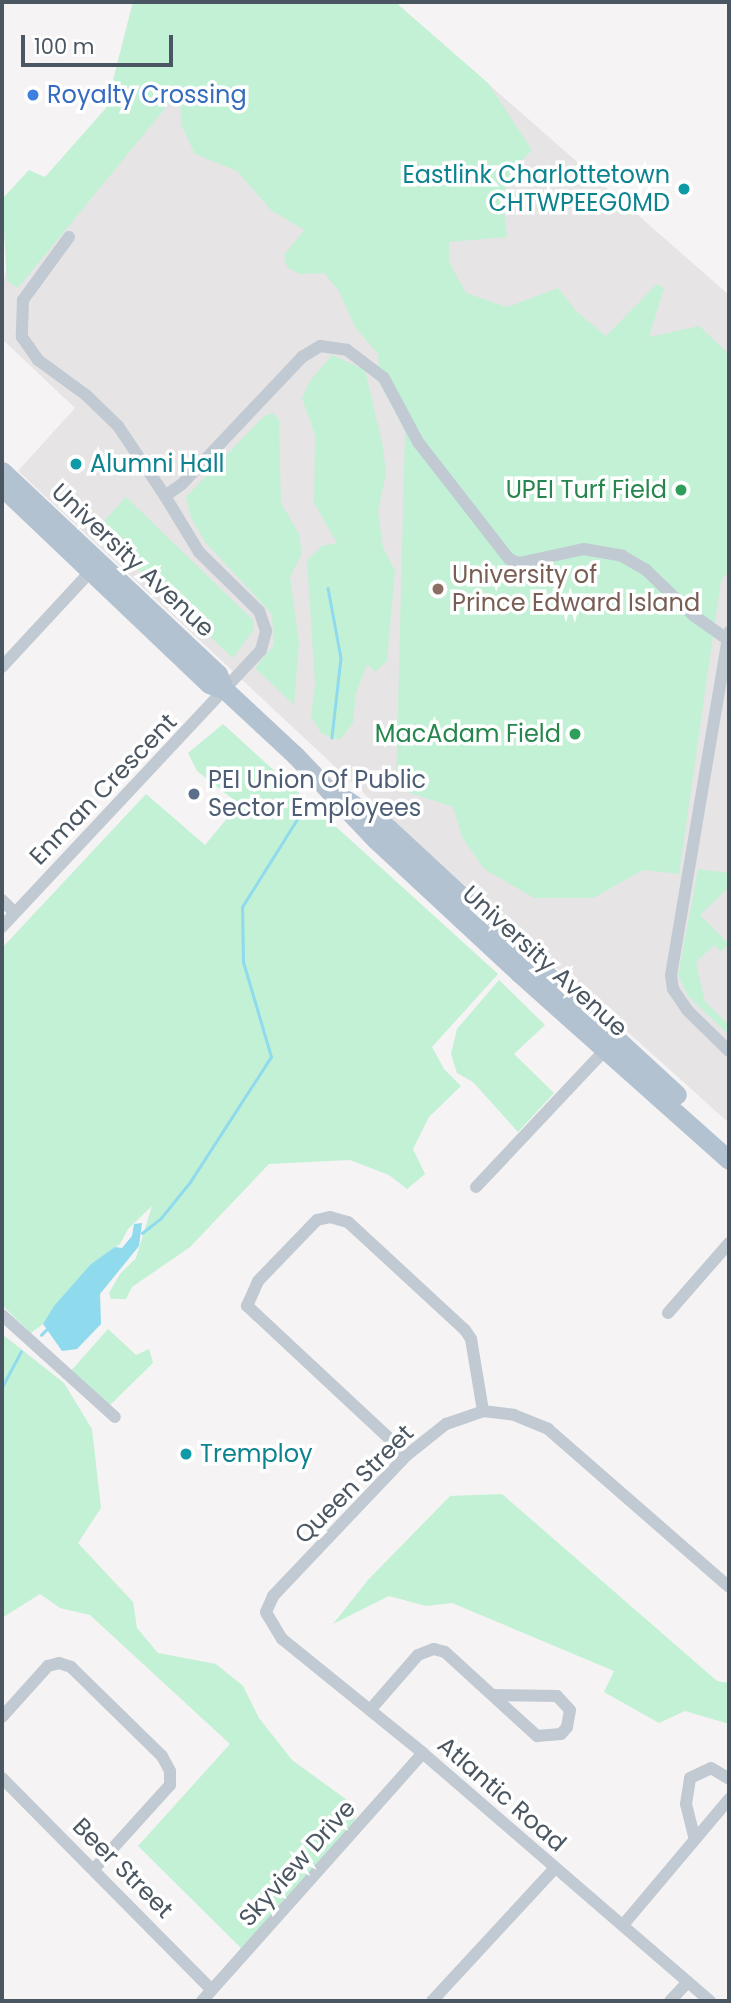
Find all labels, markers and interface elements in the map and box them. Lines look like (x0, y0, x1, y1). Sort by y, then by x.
scale bar (24, 21, 177, 65)
text: 100 m (34, 32, 94, 61)
place label: Royalty Crossing (47, 81, 247, 109)
marker: Royalty Crossing (25, 87, 41, 103)
place label: Eastlink Charlottetown CHTWPEEG0MD (402, 161, 670, 217)
marker: Eastlink Charlottetown CHTWPEEG0MD (676, 181, 692, 197)
place label: Alumni Hall (90, 450, 224, 478)
marker: Alumni Hall (68, 456, 84, 472)
place label: UPEI Turf Field (506, 476, 667, 504)
street label: University Avenue (46, 477, 220, 643)
marker: UPEI Turf Field (673, 482, 689, 498)
place label: University of Prince Edward Island (452, 561, 700, 617)
marker: University of Prince Edward Island (430, 581, 446, 597)
street label: Enman Crescent (24, 707, 182, 871)
place label: MacAdam Field (375, 720, 561, 748)
marker: MacAdam Field (567, 726, 583, 742)
place label: PEI Union Of Public Sector Employees (208, 766, 426, 822)
marker: PEI Union Of Public Sector Employees (186, 786, 202, 802)
street label: University Avenue (457, 879, 633, 1043)
street label: Queen Street (289, 1419, 419, 1549)
place label: Tremploy (200, 1440, 313, 1468)
marker: Tremploy (178, 1446, 194, 1462)
street label: Atlantic Road (432, 1731, 572, 1857)
street label: Skyview Drive (233, 1794, 361, 1932)
street label: Beer Street (67, 1812, 179, 1924)

